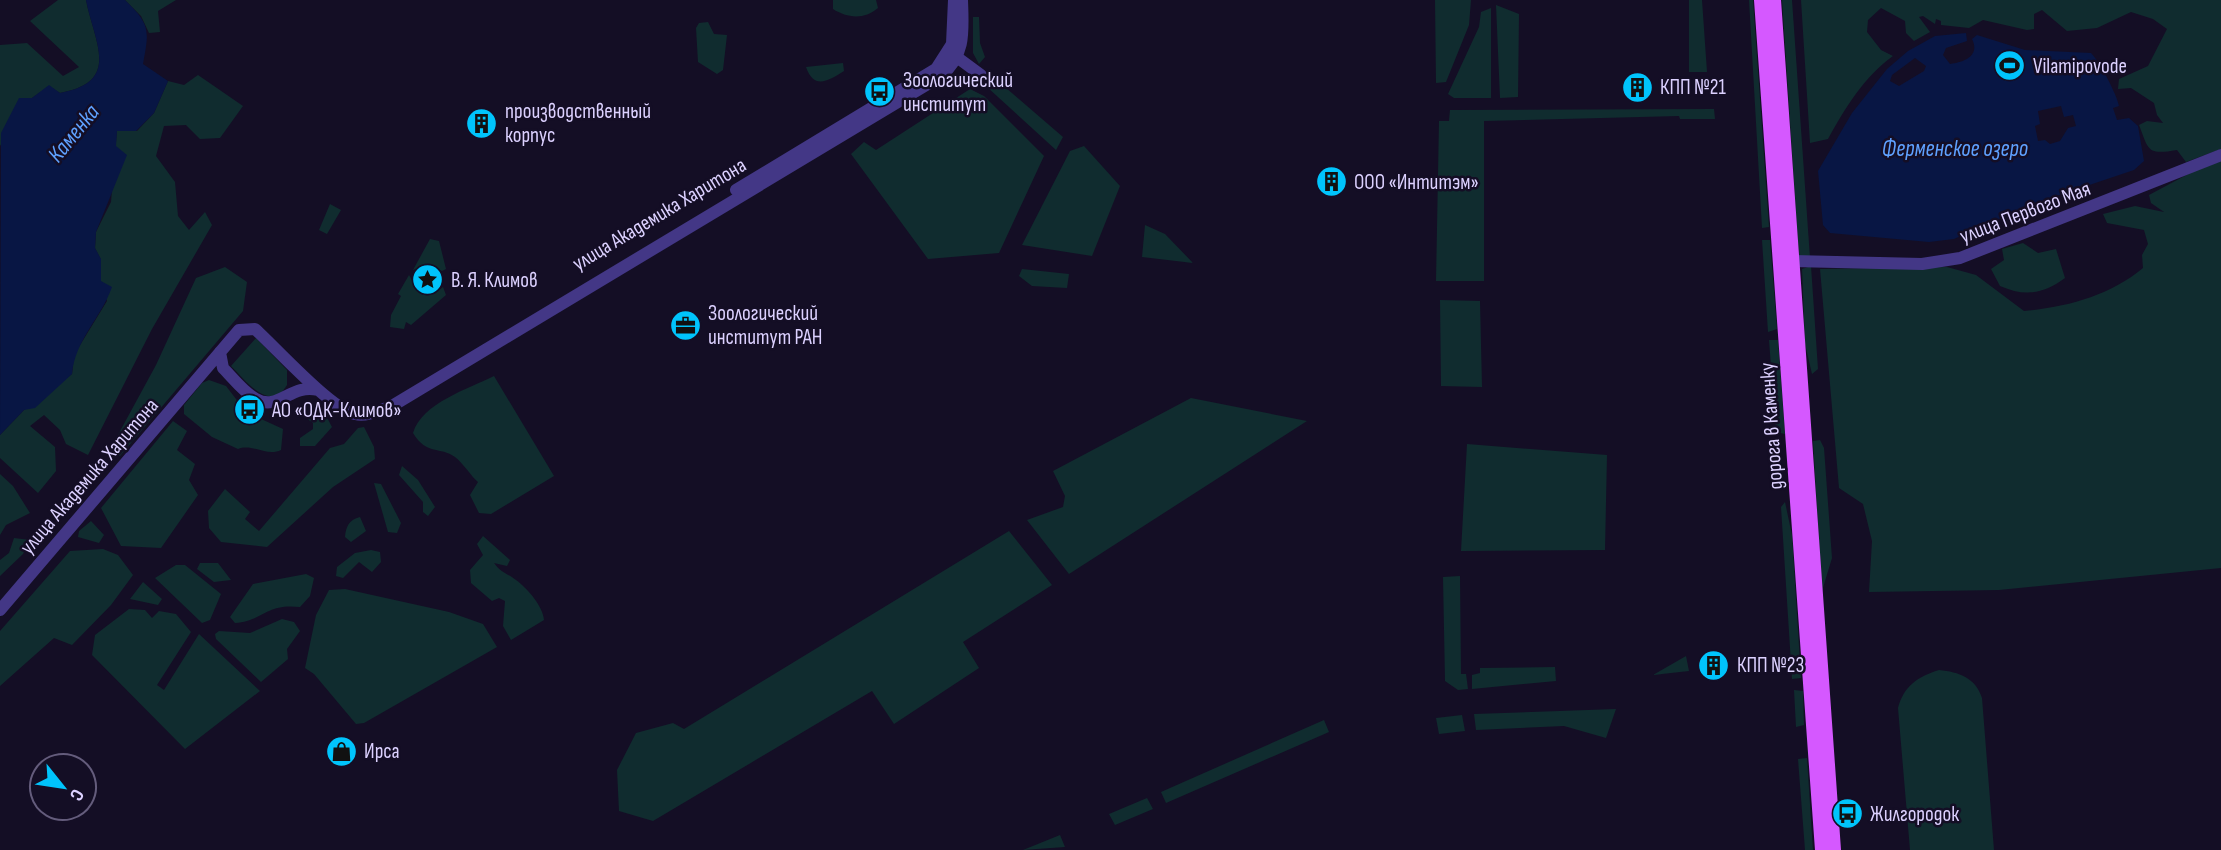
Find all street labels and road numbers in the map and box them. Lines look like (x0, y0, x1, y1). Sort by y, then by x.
street label: улица Академика Харитона (568, 153, 751, 276)
street label: улица Первого Мая (1956, 176, 2094, 249)
street label: дорога в Каменку (1755, 362, 1788, 490)
street label: улица Академика Харитона (15, 393, 164, 559)

